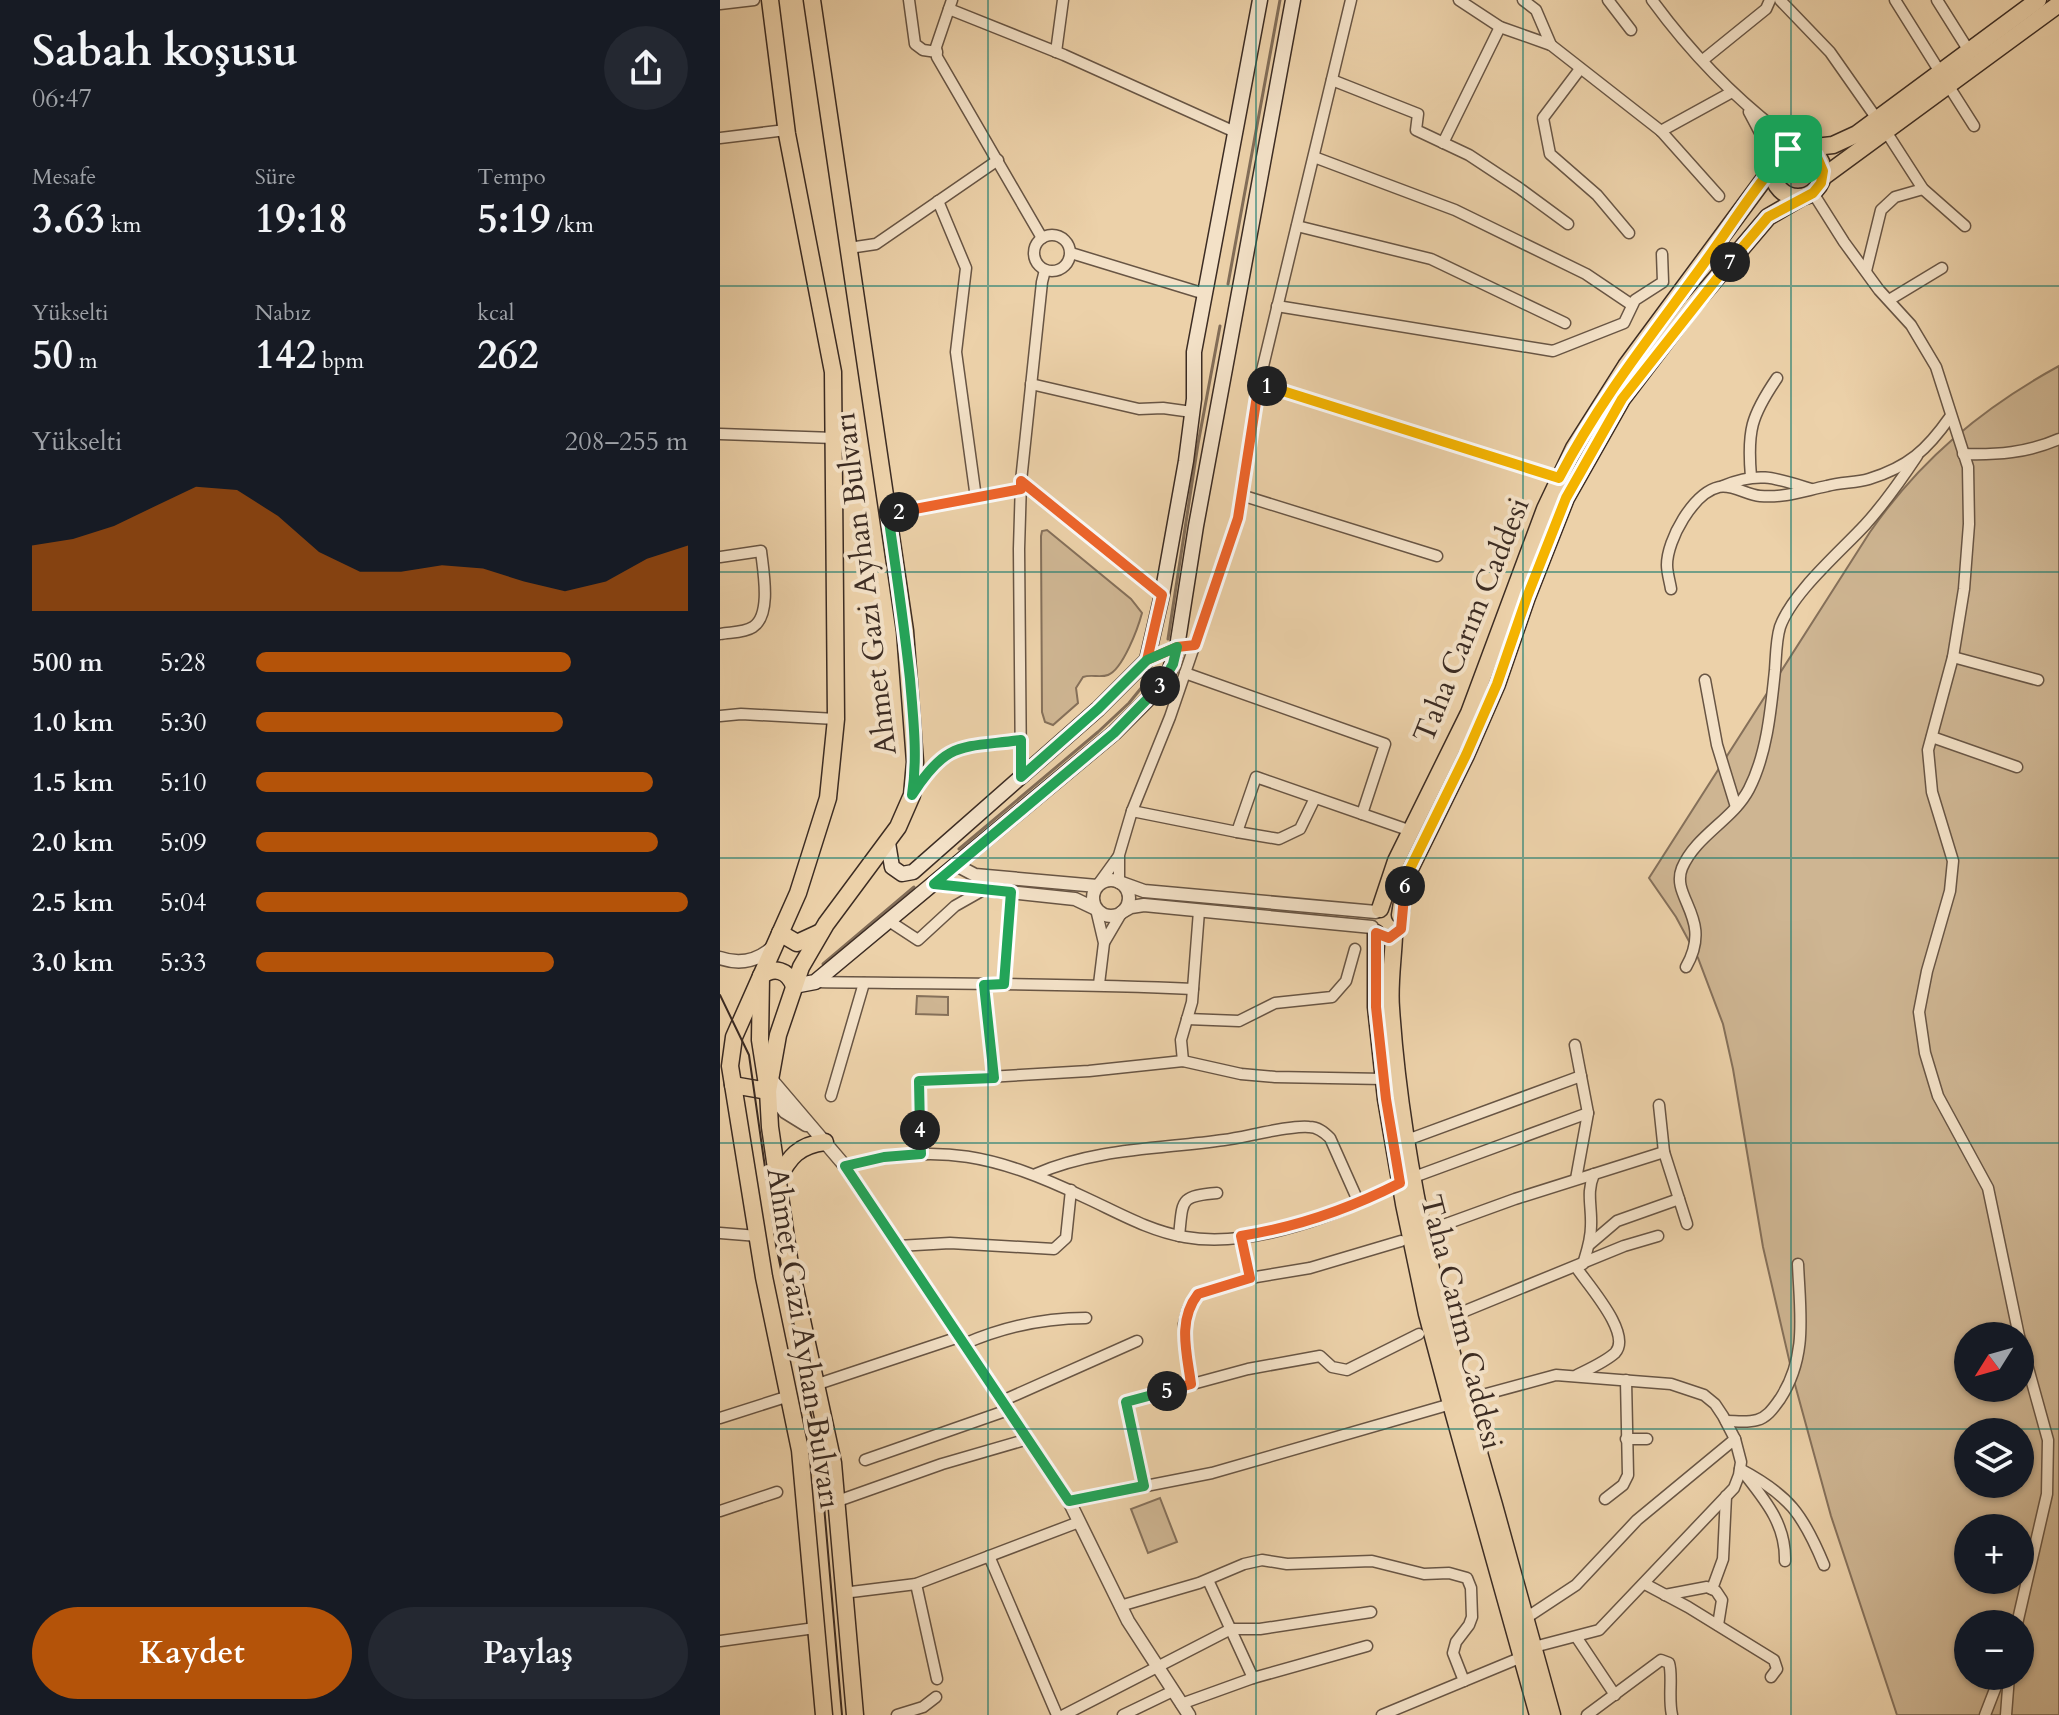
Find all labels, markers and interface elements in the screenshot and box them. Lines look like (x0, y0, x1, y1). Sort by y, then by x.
text: Sabah koşusu (32, 21, 298, 81)
button: share (604, 26, 688, 110)
text: 06:47 (32, 81, 92, 116)
pin (1754, 115, 1822, 183)
icon: arrive (1766, 127, 1810, 171)
text: Mesafe (32, 162, 96, 192)
text: Süre (255, 162, 296, 192)
text: Tempo (477, 162, 546, 192)
text: 3.63 (32, 192, 105, 247)
text: 19:18 (255, 192, 348, 247)
text: 5:19 (477, 192, 550, 247)
text: km (105, 210, 141, 240)
text: /km (550, 210, 594, 240)
pin: 7 (1710, 242, 1750, 282)
text: 7 (1724, 247, 1736, 277)
text: Yükselti (32, 298, 108, 328)
text: Nabız (255, 298, 311, 328)
text: kcal (477, 298, 514, 328)
text: 50 (32, 328, 73, 383)
text: 142 (255, 328, 316, 383)
text: 262 (477, 328, 539, 383)
text: m (73, 346, 98, 376)
text: bpm (316, 346, 364, 376)
pin: 1 (1247, 366, 1287, 406)
text: 1 (1261, 371, 1273, 401)
street label: Ahmet Gazi Ayhan Bulvarı (824, 410, 907, 757)
text: Yükselti (32, 424, 122, 459)
text: 208–255 m (565, 424, 688, 459)
street label: Taha Carım Caddesi (1404, 491, 1539, 749)
pin: 2 (879, 492, 919, 532)
text: 2 (893, 497, 905, 527)
text: 500 m (32, 645, 103, 680)
text: 5:28 (160, 645, 207, 680)
pin: 3 (1140, 666, 1180, 706)
text: 3 (1154, 671, 1166, 701)
text: 1.0 km (32, 705, 113, 740)
text: 5:30 (160, 705, 207, 740)
text: 1.5 km (32, 765, 113, 800)
text: 5:10 (160, 765, 207, 800)
text: 2.0 km (32, 825, 113, 860)
text: 5:09 (160, 825, 207, 860)
pin: 6 (1385, 866, 1425, 906)
text: 6 (1399, 871, 1411, 901)
text: 2.5 km (32, 885, 113, 920)
text: 5:04 (160, 885, 207, 920)
text: 3.0 km (32, 945, 113, 980)
text: 5:33 (160, 945, 207, 980)
pin: 4 (900, 1110, 940, 1150)
text: 4 (914, 1115, 926, 1145)
street label: Ahmet Gazi Ayhan Bulvarı (756, 1165, 851, 1512)
street label: Taha Carım Caddesi (1410, 1190, 1513, 1454)
north arrow (1954, 1322, 2034, 1402)
map controls (1954, 1322, 2034, 1690)
pin: 5 (1147, 1371, 1187, 1411)
text: 5 (1161, 1376, 1173, 1406)
button: layers (1954, 1418, 2034, 1498)
button: + (1954, 1514, 2034, 1594)
button: Kaydet (32, 1607, 352, 1699)
button: Paylaş (368, 1607, 688, 1699)
button: − (1954, 1610, 2034, 1690)

